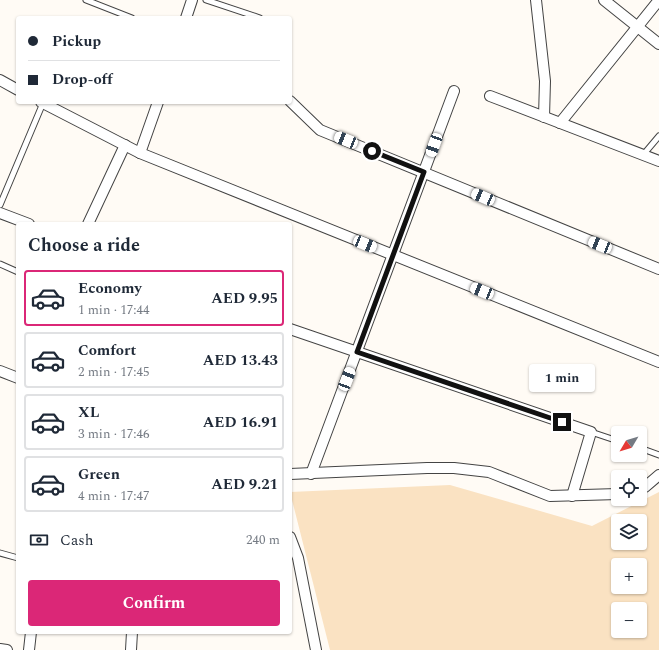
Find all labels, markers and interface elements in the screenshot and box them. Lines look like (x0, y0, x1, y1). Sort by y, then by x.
text: Pickup (52, 30, 101, 53)
text: Drop-off (52, 68, 113, 91)
car (333, 130, 359, 150)
car (424, 132, 444, 158)
route start (363, 142, 381, 160)
car (470, 187, 496, 207)
text: Choose a ride (28, 232, 140, 259)
car (352, 234, 378, 254)
car (587, 235, 613, 255)
text: Economy (78, 277, 142, 300)
icon: car (30, 280, 66, 316)
car (469, 281, 495, 301)
text: AED 9.95 (211, 287, 278, 310)
text: 1 min · 17:44 (78, 300, 150, 320)
text: Comfort (78, 339, 136, 362)
icon: car (30, 342, 66, 378)
text: AED 13.43 (203, 349, 278, 372)
text: 2 min · 17:45 (78, 362, 150, 382)
callout: 1 min (529, 364, 595, 392)
car (337, 366, 357, 392)
text: 1 min (545, 368, 579, 388)
text: XL (78, 401, 99, 424)
icon: car (30, 404, 66, 440)
text: AED 16.91 (203, 411, 278, 434)
route end (553, 413, 571, 431)
text: 3 min · 17:46 (78, 424, 150, 444)
north arrow (611, 426, 647, 462)
map controls (611, 426, 647, 638)
text: Green (78, 463, 120, 486)
icon: car (30, 466, 66, 502)
button: locate (611, 470, 647, 506)
text: AED 9.21 (211, 473, 278, 496)
text: 4 min · 17:47 (78, 486, 150, 506)
button: layers (611, 514, 647, 550)
icon: cash (28, 529, 50, 551)
text: Cash (60, 529, 93, 552)
text: 240 m (246, 530, 280, 550)
button: + (611, 558, 647, 594)
button: Confirm (28, 580, 280, 626)
button: − (611, 602, 647, 638)

